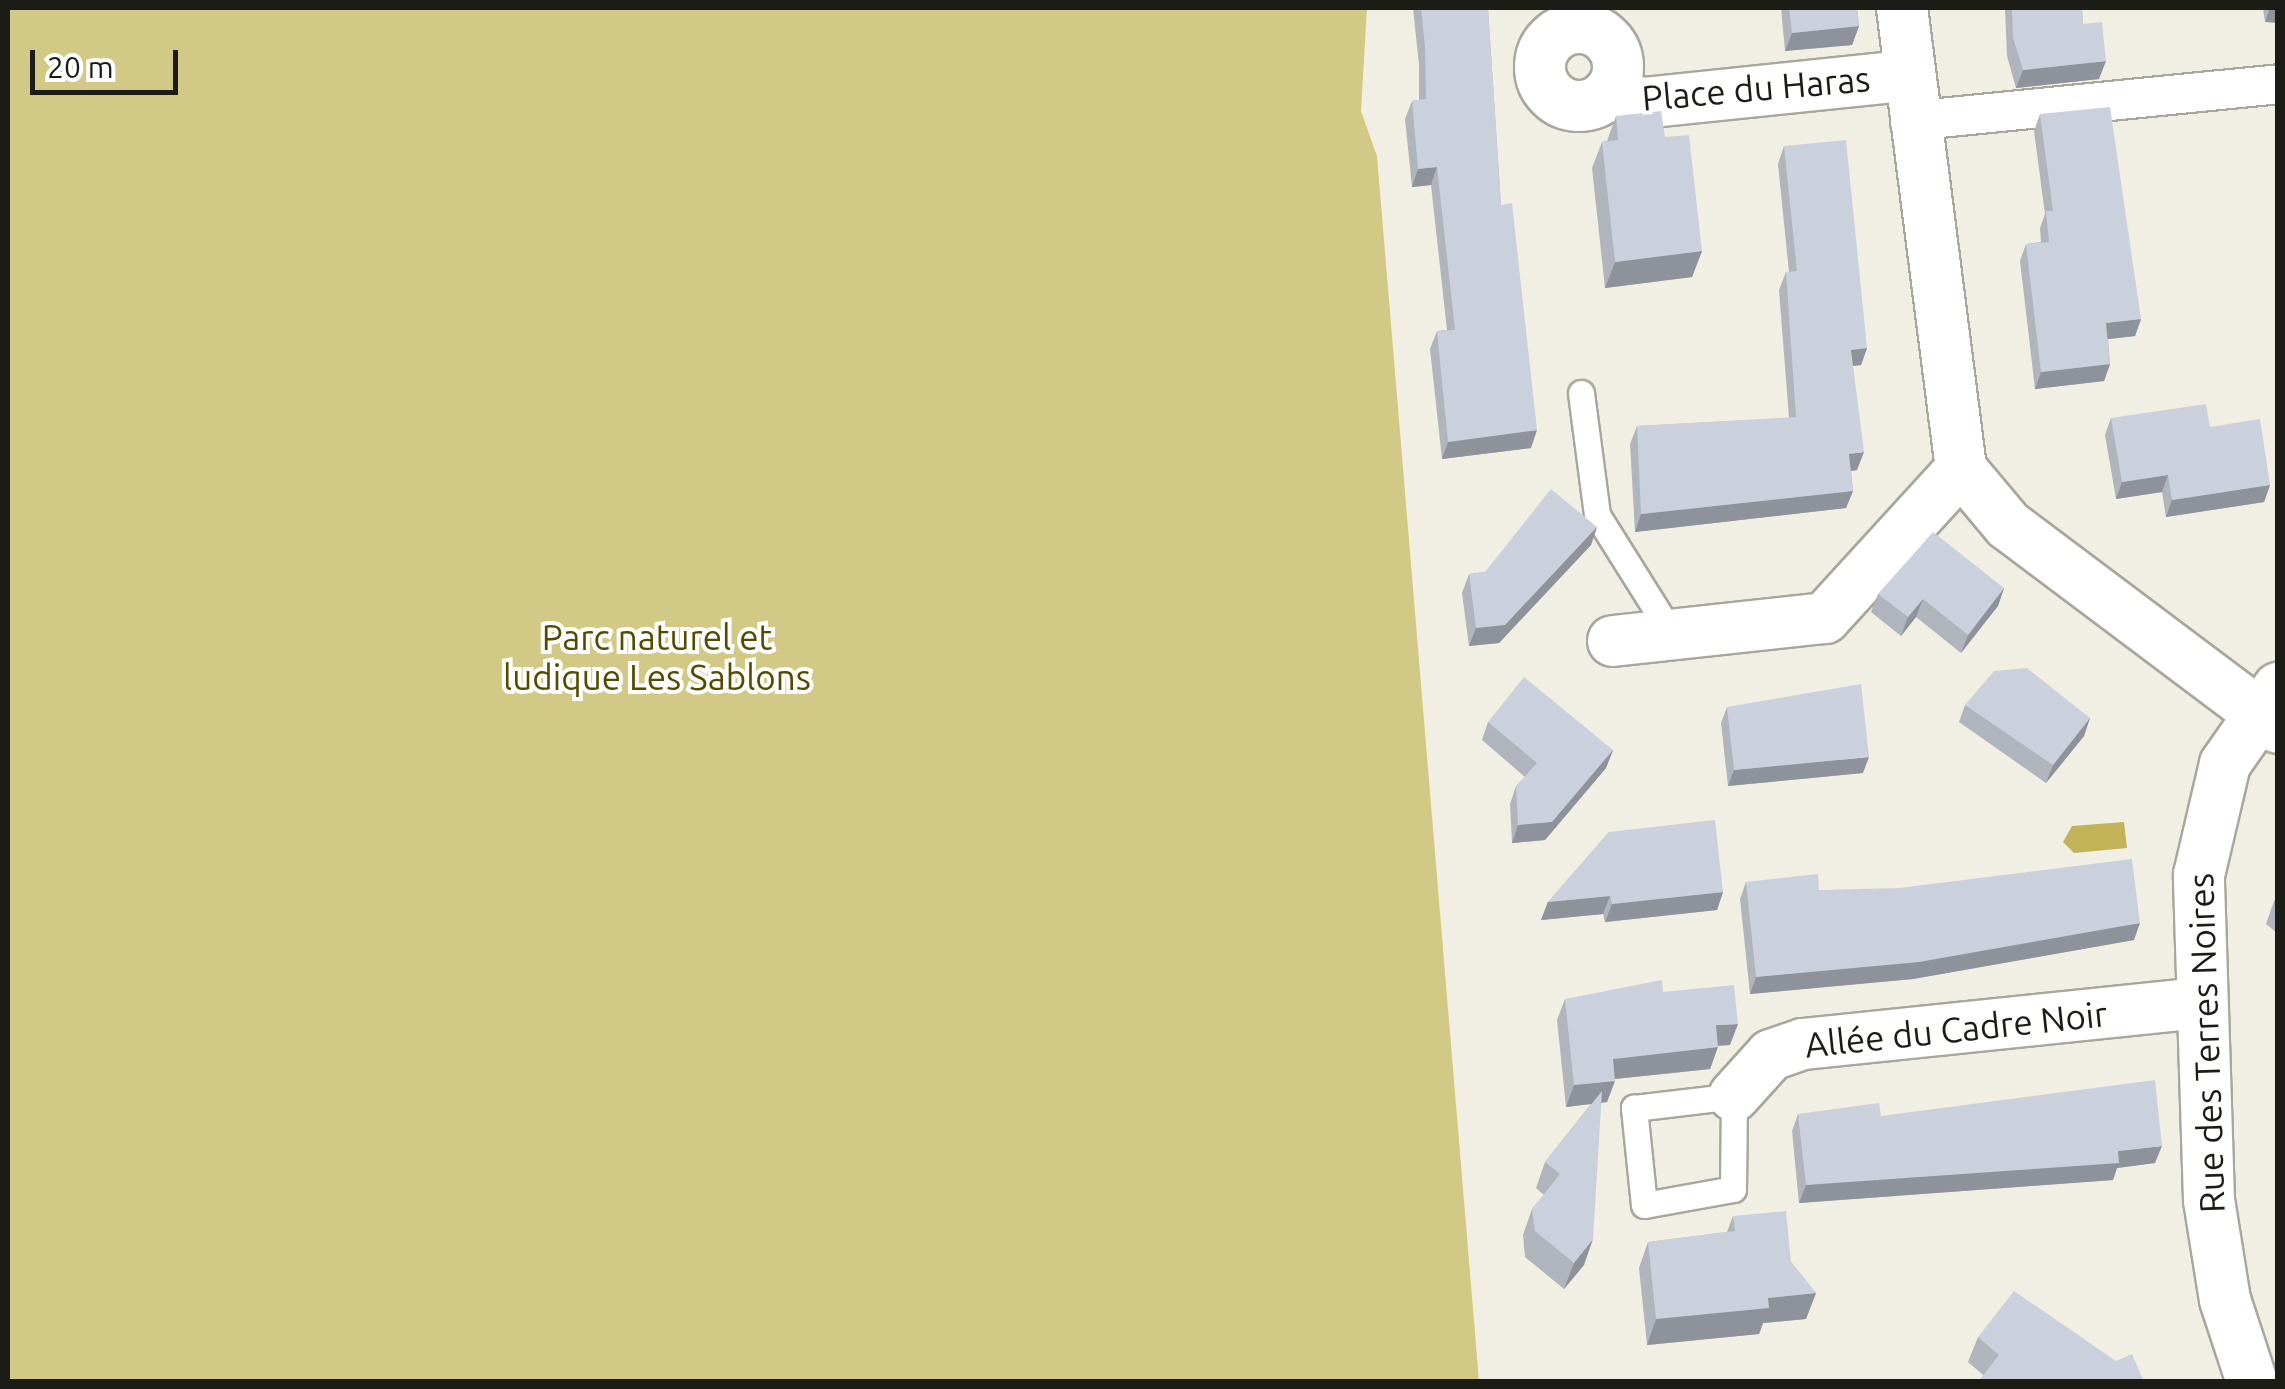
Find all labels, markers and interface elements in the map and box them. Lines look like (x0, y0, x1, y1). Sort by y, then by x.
scale bar (35, 30, 182, 92)
text: 20 m (47, 50, 114, 84)
street label: Place du Haras (1640, 57, 1872, 119)
park label: Parc naturel et ludique Les Sablons (503, 616, 811, 698)
street label: Rue des Terres Noires (2179, 872, 2233, 1214)
street label: Allée du Cadre Noir (1803, 992, 2109, 1066)

